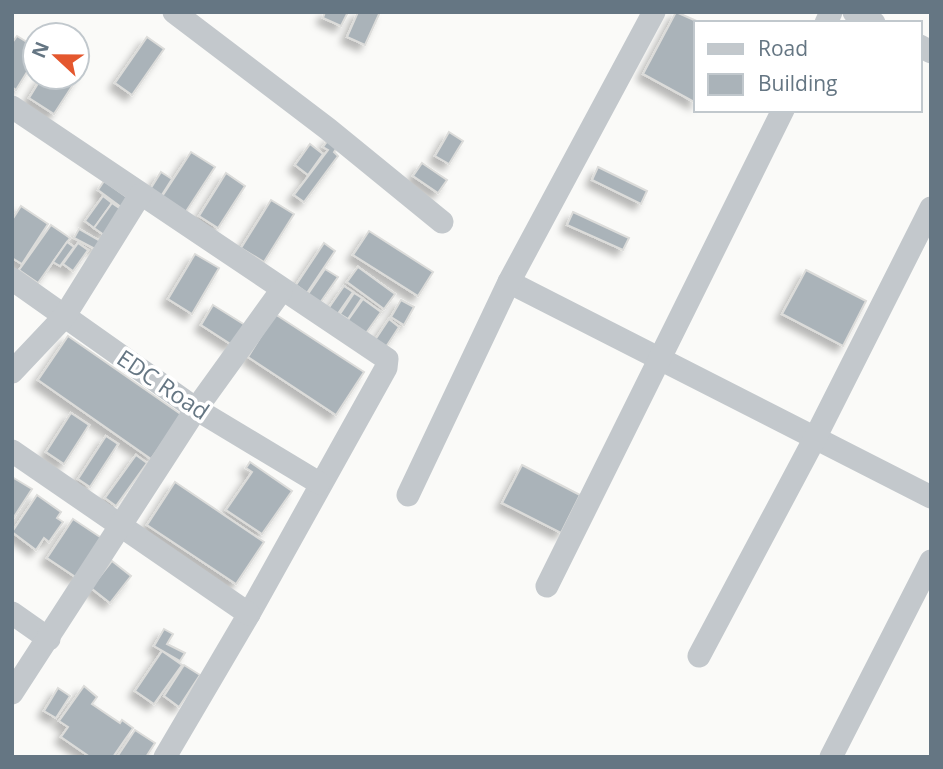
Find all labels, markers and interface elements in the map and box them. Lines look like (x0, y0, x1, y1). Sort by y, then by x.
north arrow (21, 21, 91, 91)
legend (694, 21, 922, 112)
text: Road (758, 34, 808, 62)
text: N (25, 38, 55, 62)
text: Building (758, 69, 837, 97)
street label: EDC Road (111, 342, 216, 427)

